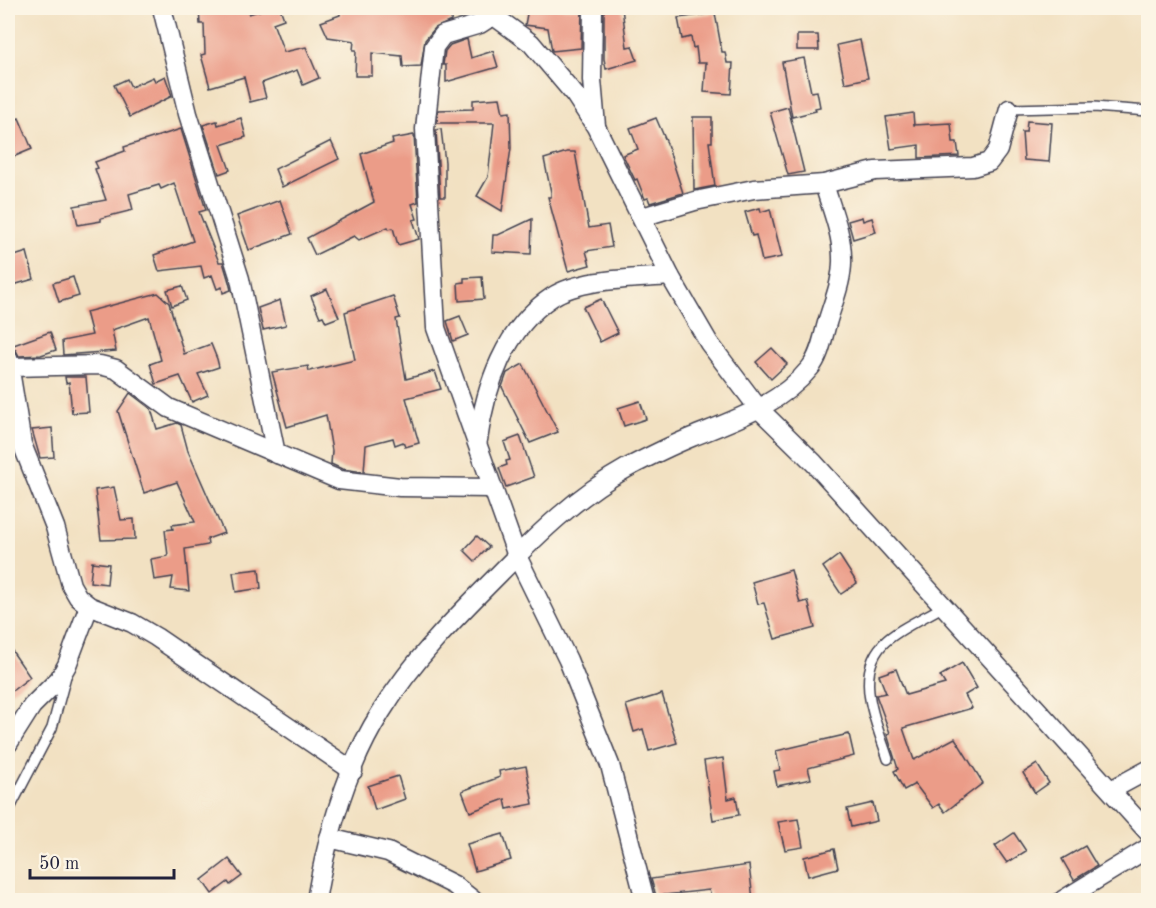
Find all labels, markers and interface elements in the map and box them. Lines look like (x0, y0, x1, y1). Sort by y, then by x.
scale bar (30, 842, 174, 880)
text: 50 m (39, 855, 79, 873)

